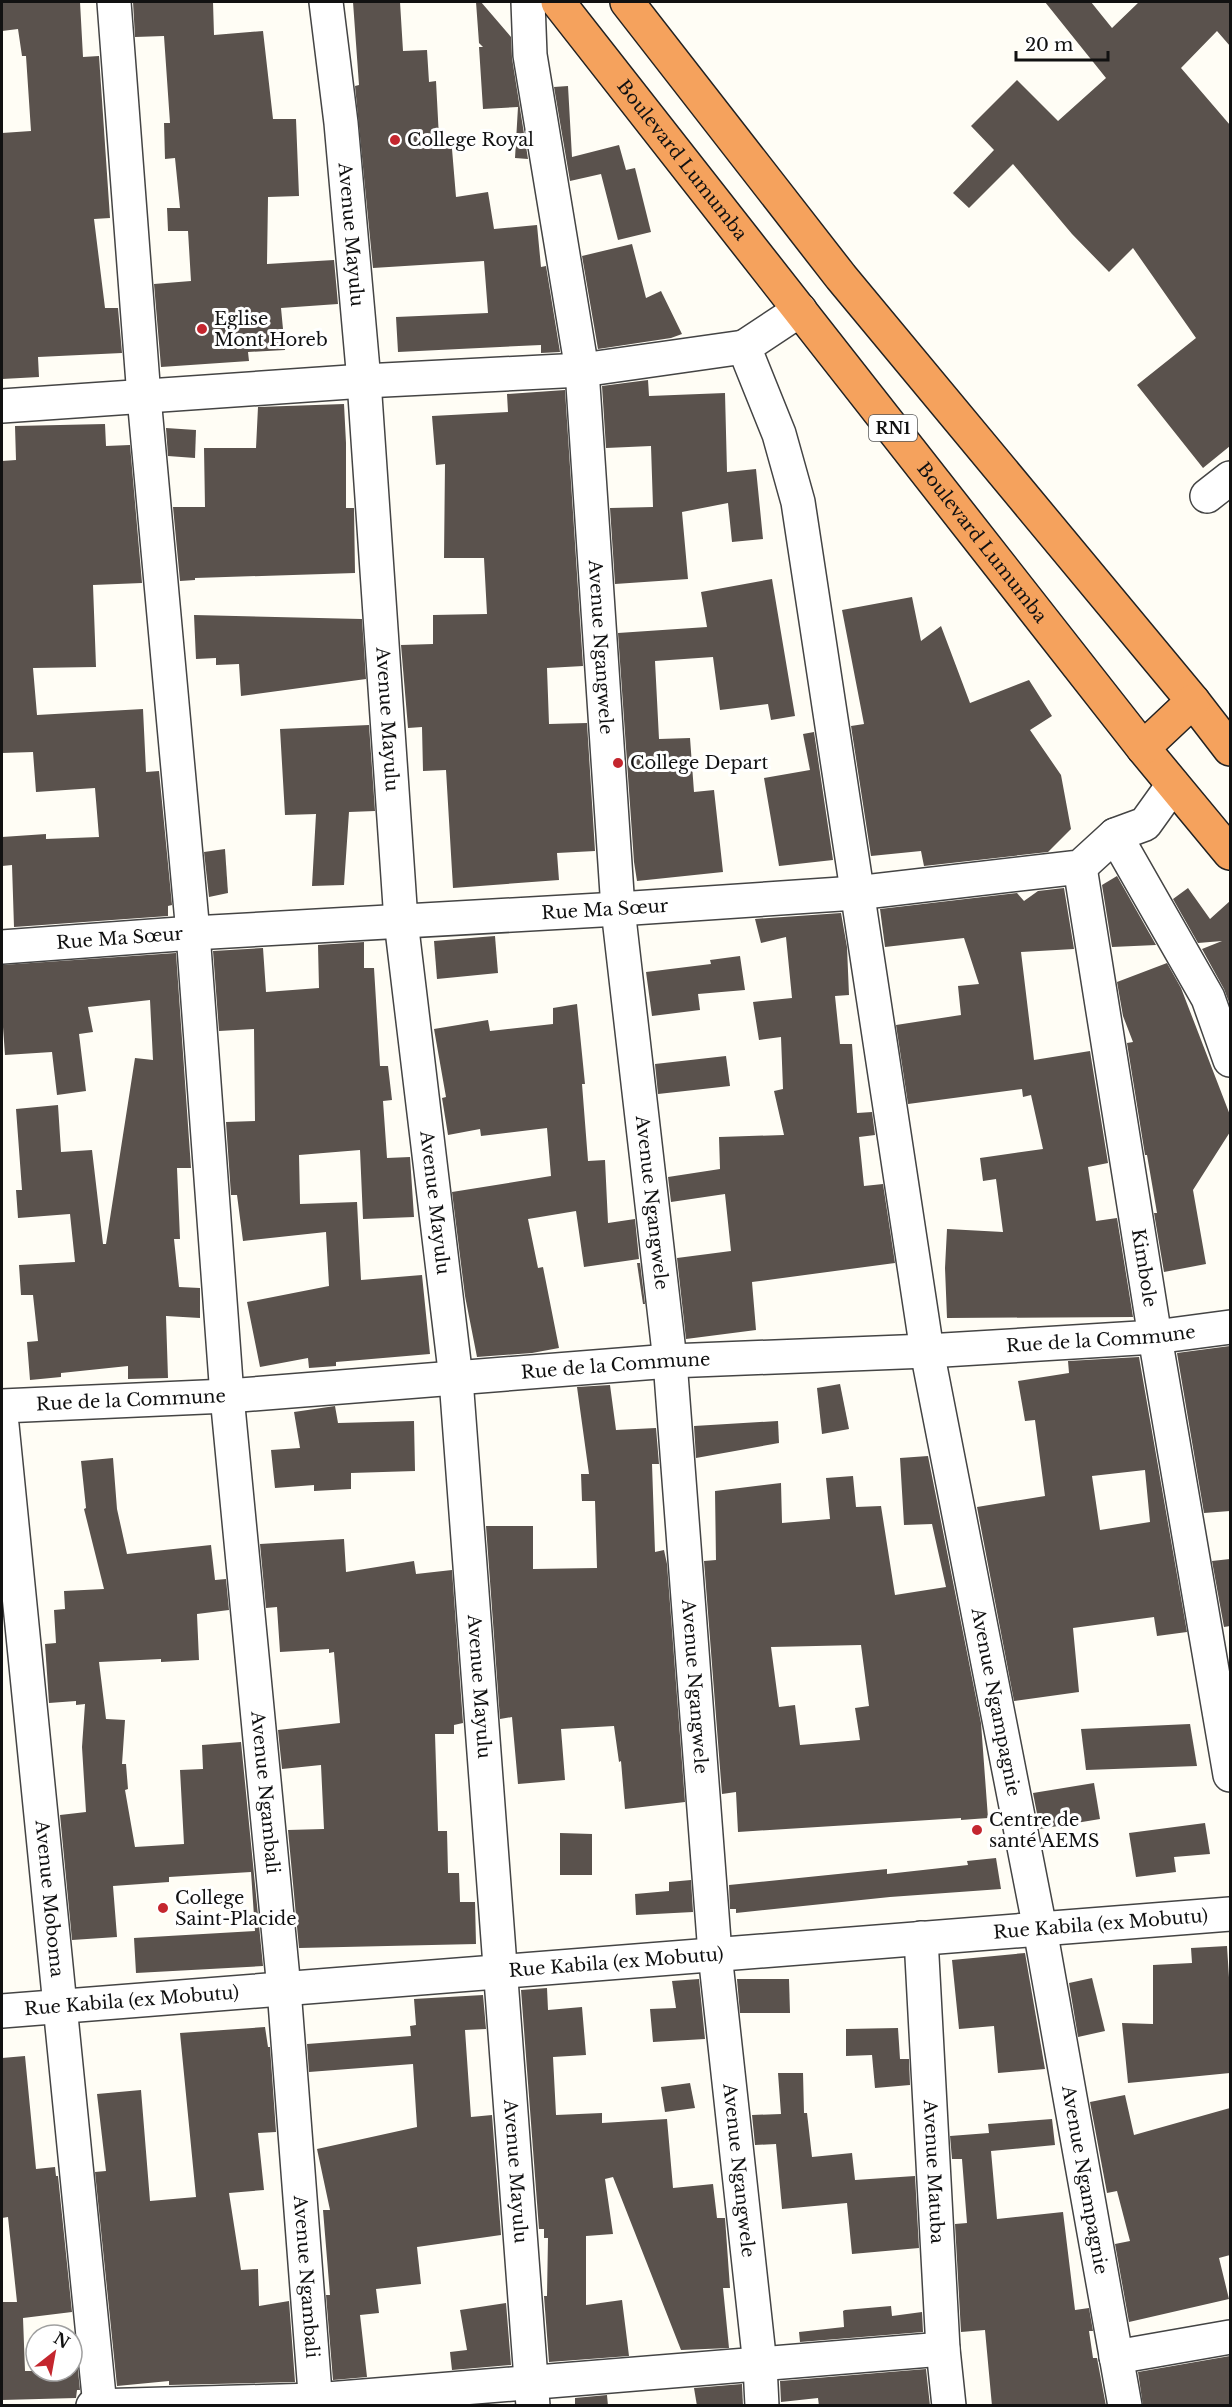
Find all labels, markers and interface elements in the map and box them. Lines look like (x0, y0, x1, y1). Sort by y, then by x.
scale bar (1016, 24, 1108, 62)
text: 20 m (1025, 34, 1073, 56)
street label: Boulevard Lumumba (612, 76, 752, 245)
place label: College Royal (407, 129, 534, 151)
marker: College Royal (388, 133, 402, 147)
street label: Avenue Mayulu (333, 161, 368, 308)
place label: Eglise Mont Horeb (214, 308, 328, 351)
marker: Eglise Mont Horeb (195, 322, 209, 336)
road number: RN1 (869, 415, 917, 441)
street label: Boulevard Lumumba (912, 458, 1052, 627)
street label: Avenue Ngangwele (584, 558, 617, 735)
street label: Avenue Mayulu (371, 645, 403, 792)
place label: College Depart (630, 752, 768, 774)
marker: College Depart (611, 756, 625, 770)
street label: Rue Ma Sœur (541, 895, 669, 924)
street label: Rue Ma Sœur (56, 923, 184, 954)
street label: Avenue Ngangwele (631, 1113, 673, 1291)
street label: Avenue Mayulu (415, 1129, 454, 1276)
street label: Kimbole (1127, 1227, 1161, 1309)
street label: Rue de la Commune (1005, 1321, 1197, 1357)
street label: Rue de la Commune (520, 1348, 711, 1384)
street label: Rue de la Commune (36, 1385, 226, 1415)
street label: Avenue Ngangwele (677, 1598, 712, 1775)
street label: Avenue Ngampagnie (966, 1605, 1025, 1798)
street label: Avenue Mayulu (463, 1613, 495, 1760)
street label: Avenue Ngambali (246, 1709, 284, 1875)
place label: Centre de santé AEMS (989, 1809, 1099, 1852)
street label: Avenue Moboma (30, 1818, 68, 1978)
marker: Centre de santé AEMS (970, 1823, 984, 1837)
place label: College Saint-Placide (175, 1887, 297, 1930)
marker: College Saint-Placide (156, 1901, 170, 1915)
street label: Rue Kabila (ex Mobutu) (992, 1905, 1209, 1944)
street label: Rue Kabila (ex Mobutu) (508, 1943, 724, 1982)
street label: Rue Kabila (ex Mobutu) (23, 1981, 240, 2020)
street label: Avenue Ngangwele (718, 2081, 759, 2259)
street label: Avenue Ngampagnie (1057, 2083, 1112, 2276)
street label: Avenue Mayulu (499, 2097, 532, 2244)
street label: Avenue Matuba (919, 2098, 948, 2244)
street label: Avenue Ngambali (289, 2194, 323, 2359)
north arrow (24, 2323, 84, 2383)
text: N (50, 2328, 73, 2353)

